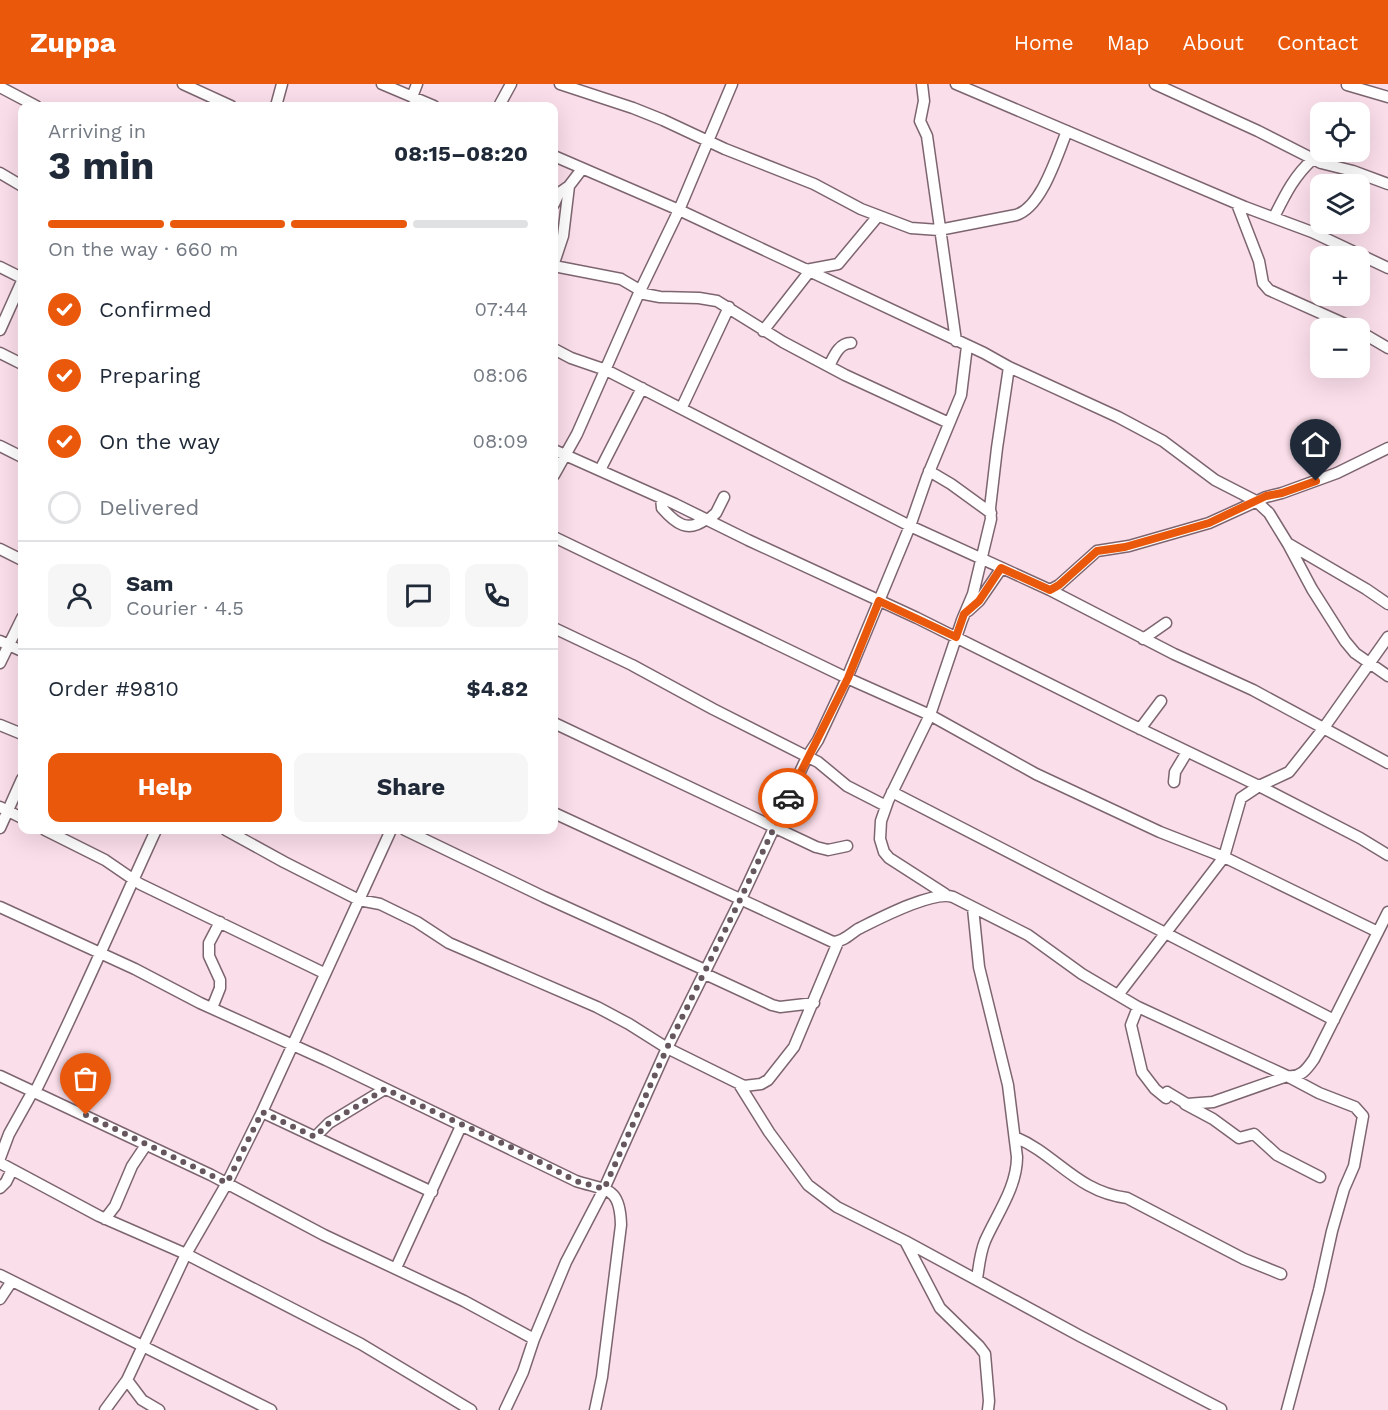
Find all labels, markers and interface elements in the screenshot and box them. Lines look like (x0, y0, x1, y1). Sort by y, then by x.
text: Zuppa (30, 26, 116, 59)
text: Home (1014, 30, 1074, 55)
text: Map (1107, 30, 1150, 55)
text: About (1183, 30, 1244, 55)
text: Contact (1277, 30, 1358, 55)
map controls (1310, 102, 1370, 378)
button: locate (1310, 102, 1370, 162)
text: Arriving in (48, 119, 146, 143)
text: 08:15–08:20 (394, 141, 528, 166)
text: 3 min (48, 143, 155, 188)
button: layers (1310, 174, 1370, 234)
text: On the way · 660 m (48, 237, 238, 261)
button: + (1310, 246, 1370, 306)
icon: check (48, 293, 81, 326)
text: Confirmed (99, 297, 212, 322)
text: 07:44 (474, 297, 528, 321)
button: − (1310, 318, 1370, 378)
icon: check (48, 359, 81, 392)
text: Preparing (99, 363, 200, 388)
text: 08:06 (473, 363, 528, 387)
pin (1290, 419, 1341, 481)
icon: check (48, 425, 81, 458)
icon: home (1299, 428, 1332, 461)
text: On the way (99, 429, 220, 454)
text: 08:09 (473, 429, 528, 453)
text: Delivered (99, 495, 199, 520)
button: person (48, 564, 111, 627)
button: chat (387, 564, 450, 627)
button: phone (465, 564, 528, 627)
text: Sam (126, 571, 174, 596)
text: Courier · 4.5 (126, 596, 244, 620)
text: Order #9810 (48, 676, 179, 701)
text: $4.82 (466, 676, 528, 701)
button: Help (48, 753, 282, 822)
button: Share (294, 753, 528, 822)
courier (758, 768, 818, 828)
icon: car (772, 782, 805, 815)
pin (60, 1053, 111, 1115)
icon: bag (69, 1062, 102, 1095)

